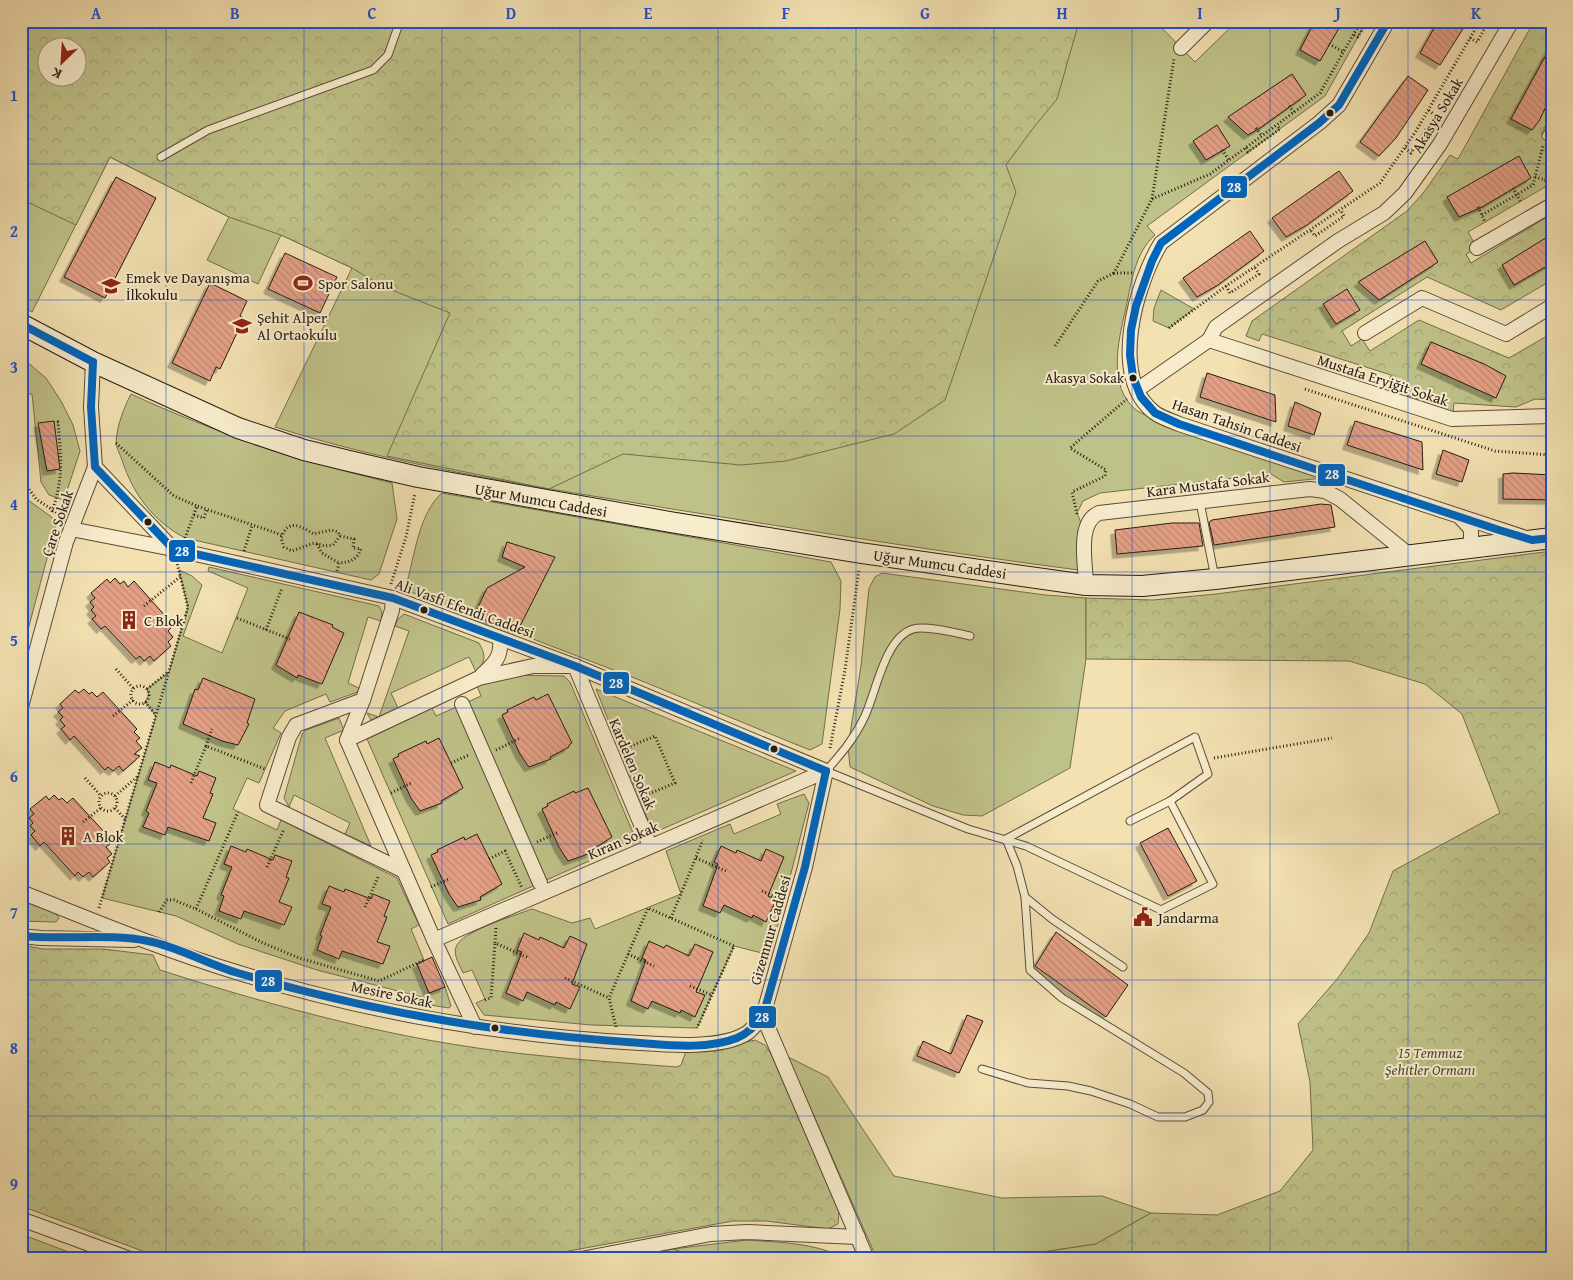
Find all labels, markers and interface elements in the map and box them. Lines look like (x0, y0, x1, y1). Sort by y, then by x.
text: A (91, 1, 102, 25)
text: B (230, 1, 240, 25)
text: C (367, 1, 377, 25)
text: D (506, 1, 516, 25)
text: E (644, 1, 653, 25)
text: F (782, 1, 790, 25)
text: G (920, 1, 930, 25)
text: H (1056, 1, 1068, 25)
text: I (1197, 1, 1203, 25)
text: J (1332, 1, 1341, 25)
text: K (1471, 1, 1482, 25)
north arrow (38, 38, 88, 88)
text: K (48, 63, 65, 85)
street label: Akasya Sokak (1406, 73, 1468, 157)
text: 1 (10, 83, 18, 107)
unlabelled marker (1325, 108, 1335, 118)
line badge: 28 (1220, 175, 1248, 199)
text: 28 (1227, 177, 1241, 197)
text: 2 (10, 219, 18, 243)
place label: Emek ve Dayanışma İlkokulu (126, 267, 250, 305)
sports icon: Spor Salonu (292, 272, 314, 294)
place label: Spor Salonu (318, 273, 394, 294)
school or university icon: Emek ve Dayanışma İlkokulu (100, 275, 122, 297)
place label: Şehit Alper Al Ortaokulu (257, 307, 338, 345)
school or university icon: Şehit Alper Al Ortaokulu (231, 315, 253, 337)
street label: Mustafa Eryiğit Sokak (1315, 349, 1452, 411)
text: 3 (10, 355, 18, 379)
place label: Akasya Sokak (1045, 368, 1125, 388)
marker: Akasya Sokak (1128, 373, 1138, 383)
street label: Hasan Tahsin Caddesi (1170, 393, 1304, 457)
line badge: 28 (1317, 463, 1346, 487)
text: 28 (1325, 464, 1339, 484)
street label: Kara Mustafa Sokak (1145, 466, 1271, 502)
street label: Uğur Mumcu Caddesi (473, 478, 609, 522)
street label: Çare Sokak (36, 487, 78, 559)
text: 4 (10, 492, 18, 516)
unlabelled marker (143, 517, 153, 527)
line badge: 28 (168, 539, 196, 563)
text: 28 (175, 541, 189, 561)
street label: Uğur Mumcu Caddesi (872, 544, 1008, 584)
street label: Ali Vasfi Efendi Caddesi (392, 573, 538, 643)
unlabelled marker (419, 605, 429, 615)
building icon: C Blok (118, 609, 140, 631)
place label: C Blok (144, 610, 184, 631)
text: 5 (10, 628, 18, 652)
line badge: 28 (602, 671, 630, 695)
text: 28 (609, 673, 623, 693)
street label: Kardelen Sokak (604, 715, 662, 813)
unlabelled marker (769, 744, 779, 754)
text: 6 (10, 764, 18, 788)
street label: Kıran Sokak (584, 815, 662, 864)
building icon: A Blok (57, 825, 79, 847)
place label: A Blok (83, 826, 124, 847)
street label: Gizemnur Caddesi (744, 873, 796, 987)
text: 7 (10, 900, 18, 924)
public building icon: Jandarma (1132, 906, 1154, 928)
place label: Jandarma (1156, 907, 1219, 928)
line badge: 28 (254, 969, 283, 993)
text: 28 (261, 971, 275, 991)
street label: Mesire Sokak (349, 975, 435, 1013)
line badge: 28 (748, 1005, 777, 1029)
text: 28 (755, 1007, 769, 1027)
unlabelled marker (490, 1023, 500, 1033)
text: 8 (10, 1036, 18, 1060)
park label: 15 Temmuz Şehitler Ormanı (1385, 1042, 1475, 1080)
text: 9 (10, 1172, 18, 1196)

